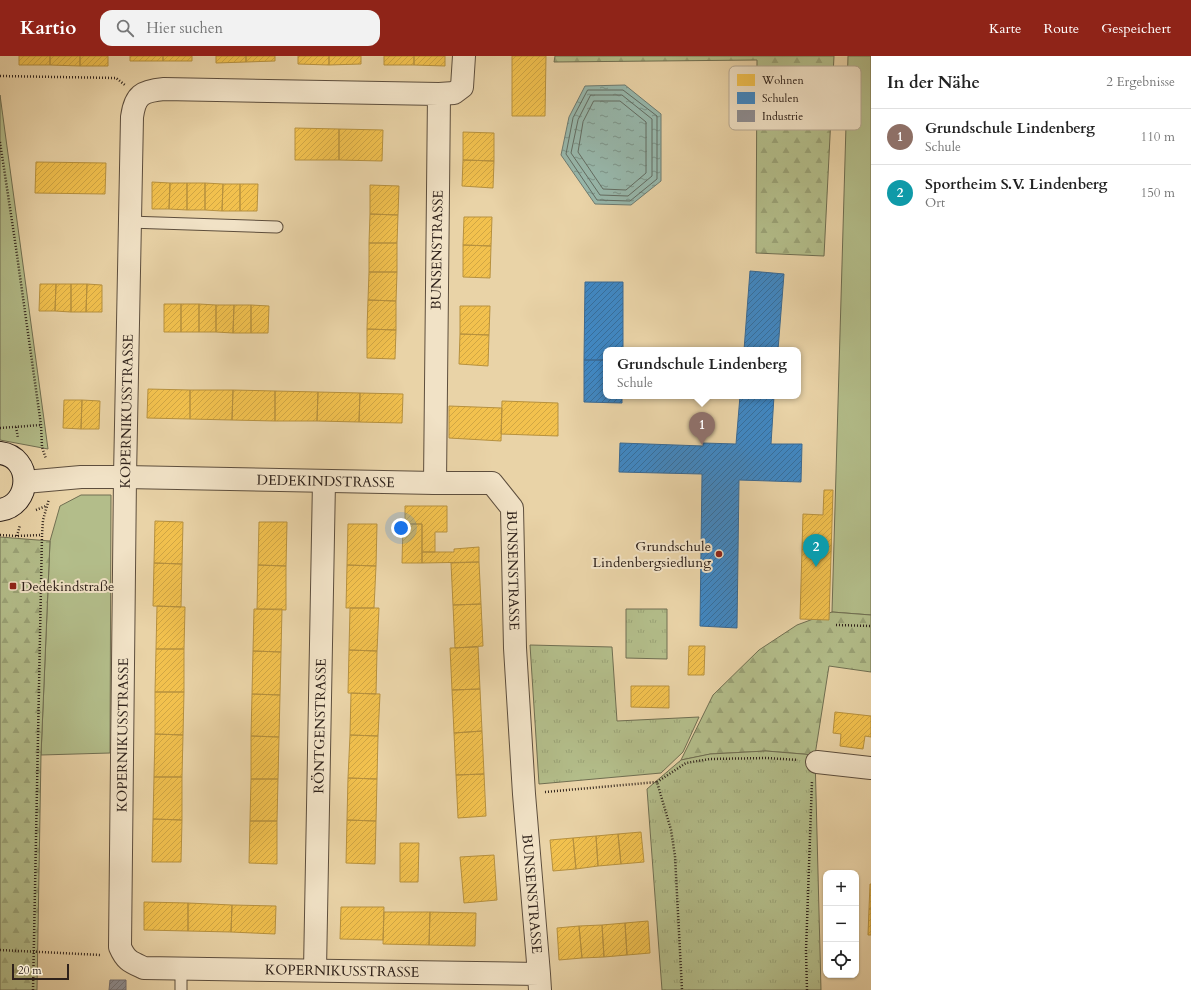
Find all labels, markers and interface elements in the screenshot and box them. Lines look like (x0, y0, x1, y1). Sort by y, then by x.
search box (100, 10, 380, 46)
text: Kartio (20, 15, 76, 41)
icon: search (114, 17, 136, 39)
text: Hier suchen (146, 18, 223, 38)
text: Karte (989, 19, 1021, 38)
text: Route (1043, 19, 1079, 38)
text: Gespeichert (1101, 19, 1171, 38)
legend (729, 66, 861, 130)
text: In der Nähe (887, 71, 980, 94)
text: Wohnen (761, 73, 804, 88)
text: 2 Ergebnisse (1106, 73, 1175, 91)
text: Schulen (762, 91, 799, 106)
text: Industrie (762, 109, 803, 124)
text: Grundschule Lindenberg (925, 118, 1095, 138)
text: 1 (897, 128, 903, 146)
text: 110 m (1141, 128, 1175, 146)
text: Schule (925, 138, 961, 156)
text: Sportheim S.V. Lindenberg (925, 174, 1108, 194)
text: 2 (897, 184, 903, 202)
text: 150 m (1141, 184, 1175, 202)
street label: BUNSENSTRASSE (426, 189, 448, 310)
text: Ort (925, 194, 945, 212)
street label: KOPERNIKUSSTRASSE (115, 333, 137, 488)
popup (603, 347, 801, 399)
text: Grundschule Lindenberg (617, 354, 787, 374)
text: Schule (617, 374, 653, 392)
pin: 1 (689, 412, 715, 445)
street label: DEDEKINDSTRASSE (256, 470, 395, 492)
street label: BUNSENSTRASSE (503, 510, 524, 631)
your location (391, 518, 411, 538)
pin: 2 (803, 534, 829, 567)
place label: Grundschule Lindenbergsiedlung (593, 537, 711, 572)
marker: Grundschule Lindenbergsiedlung (714, 549, 724, 559)
place label: Dedekindstraße (21, 577, 114, 596)
marker: Dedekindstraße (8, 581, 18, 591)
street label: KOPERNIKUSSTRASSE (112, 657, 133, 812)
street label: RÖNTGENSTRASSE (309, 658, 330, 794)
street label: BUNSENSTRASSE (518, 833, 547, 955)
map controls (823, 870, 859, 978)
button: + (823, 870, 859, 906)
button: − (823, 906, 859, 942)
button: locate (823, 942, 859, 978)
street label: KOPERNIKUSSTRASSE (265, 960, 420, 982)
scale bar (12, 962, 69, 981)
text: 20 m (18, 963, 42, 978)

